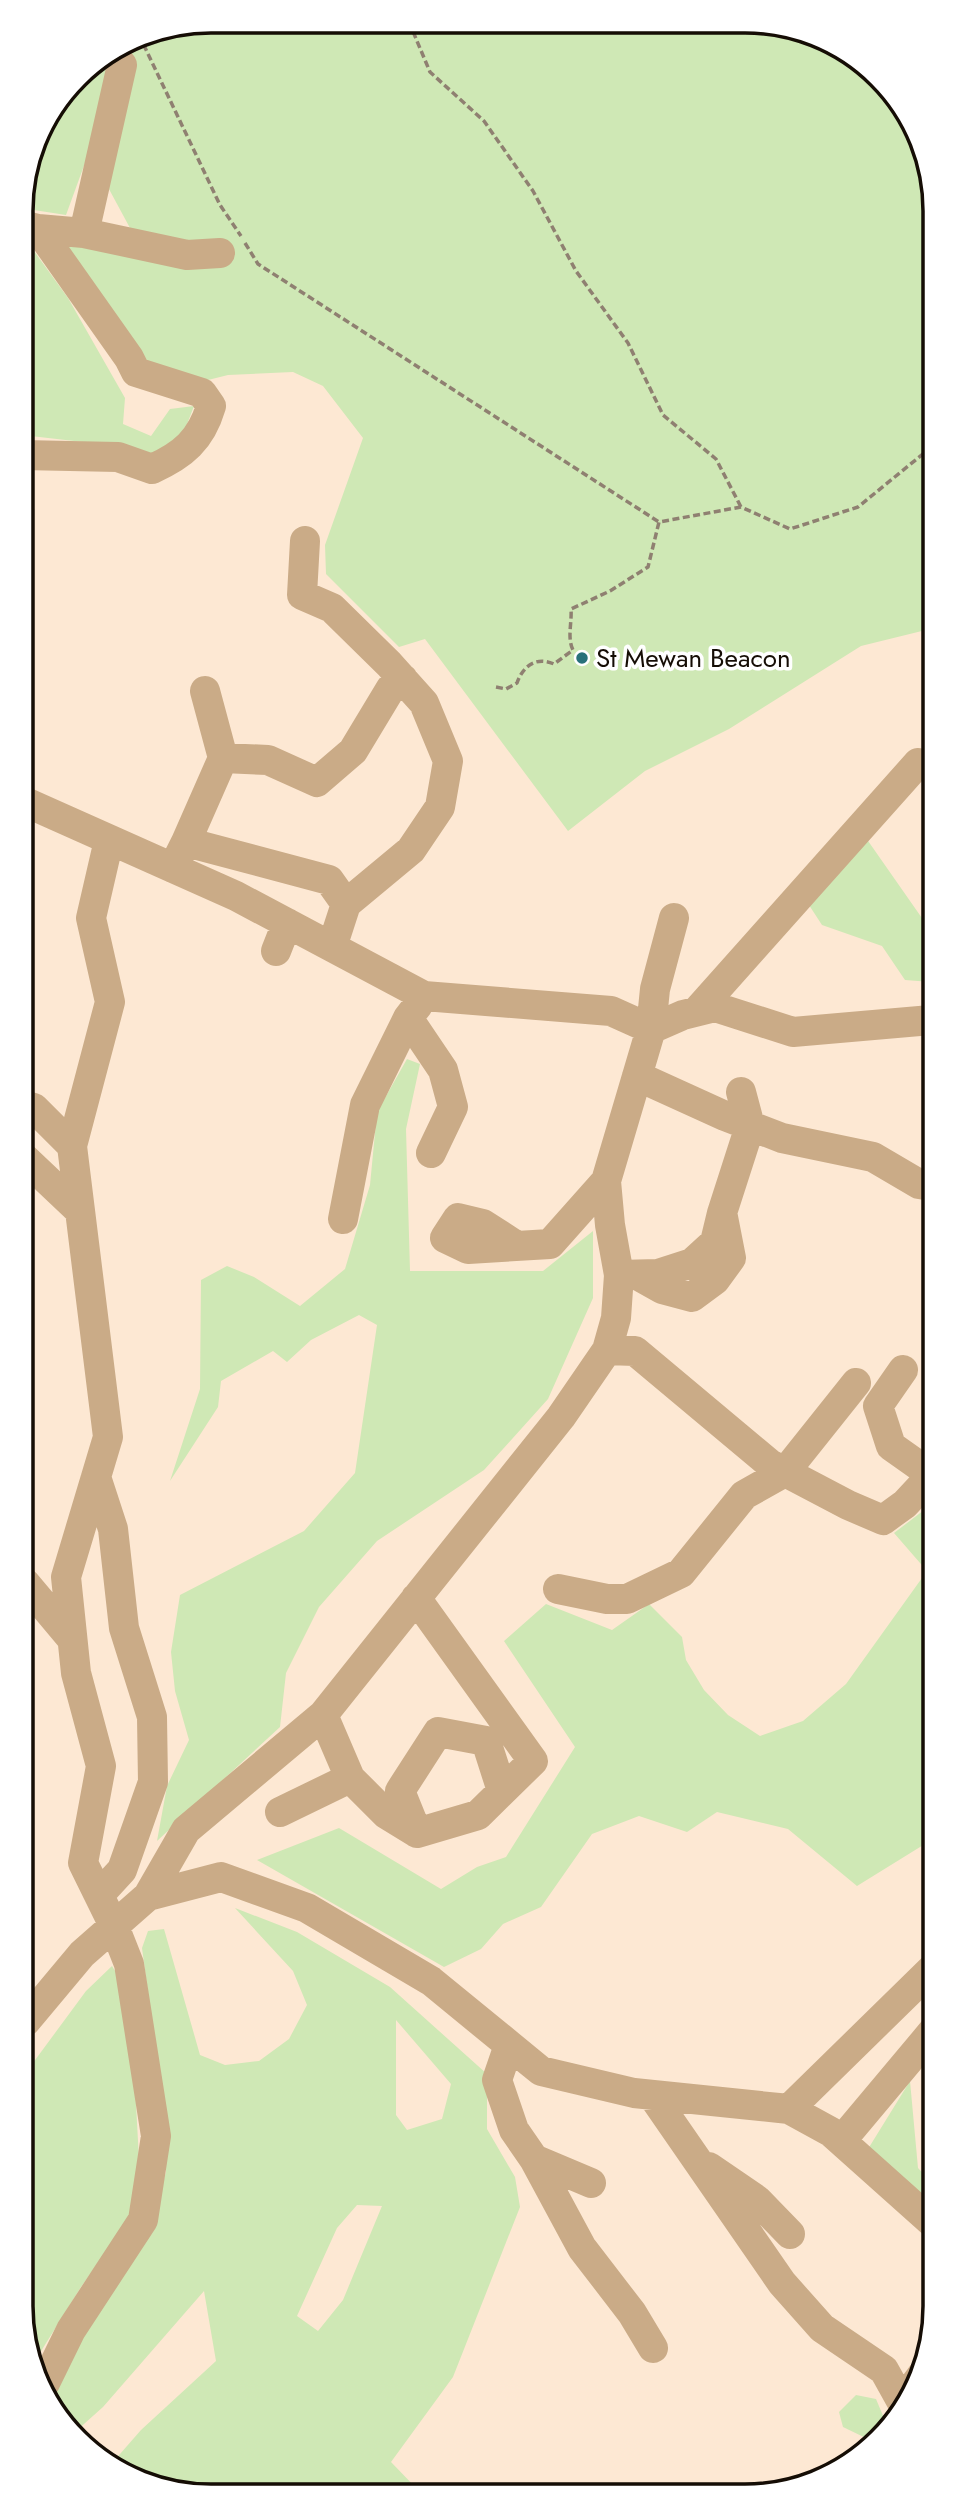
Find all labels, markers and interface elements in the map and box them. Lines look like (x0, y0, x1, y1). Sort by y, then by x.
place label: St Mewan Beacon (596, 639, 791, 677)
marker: St Mewan Beacon (574, 650, 590, 666)

